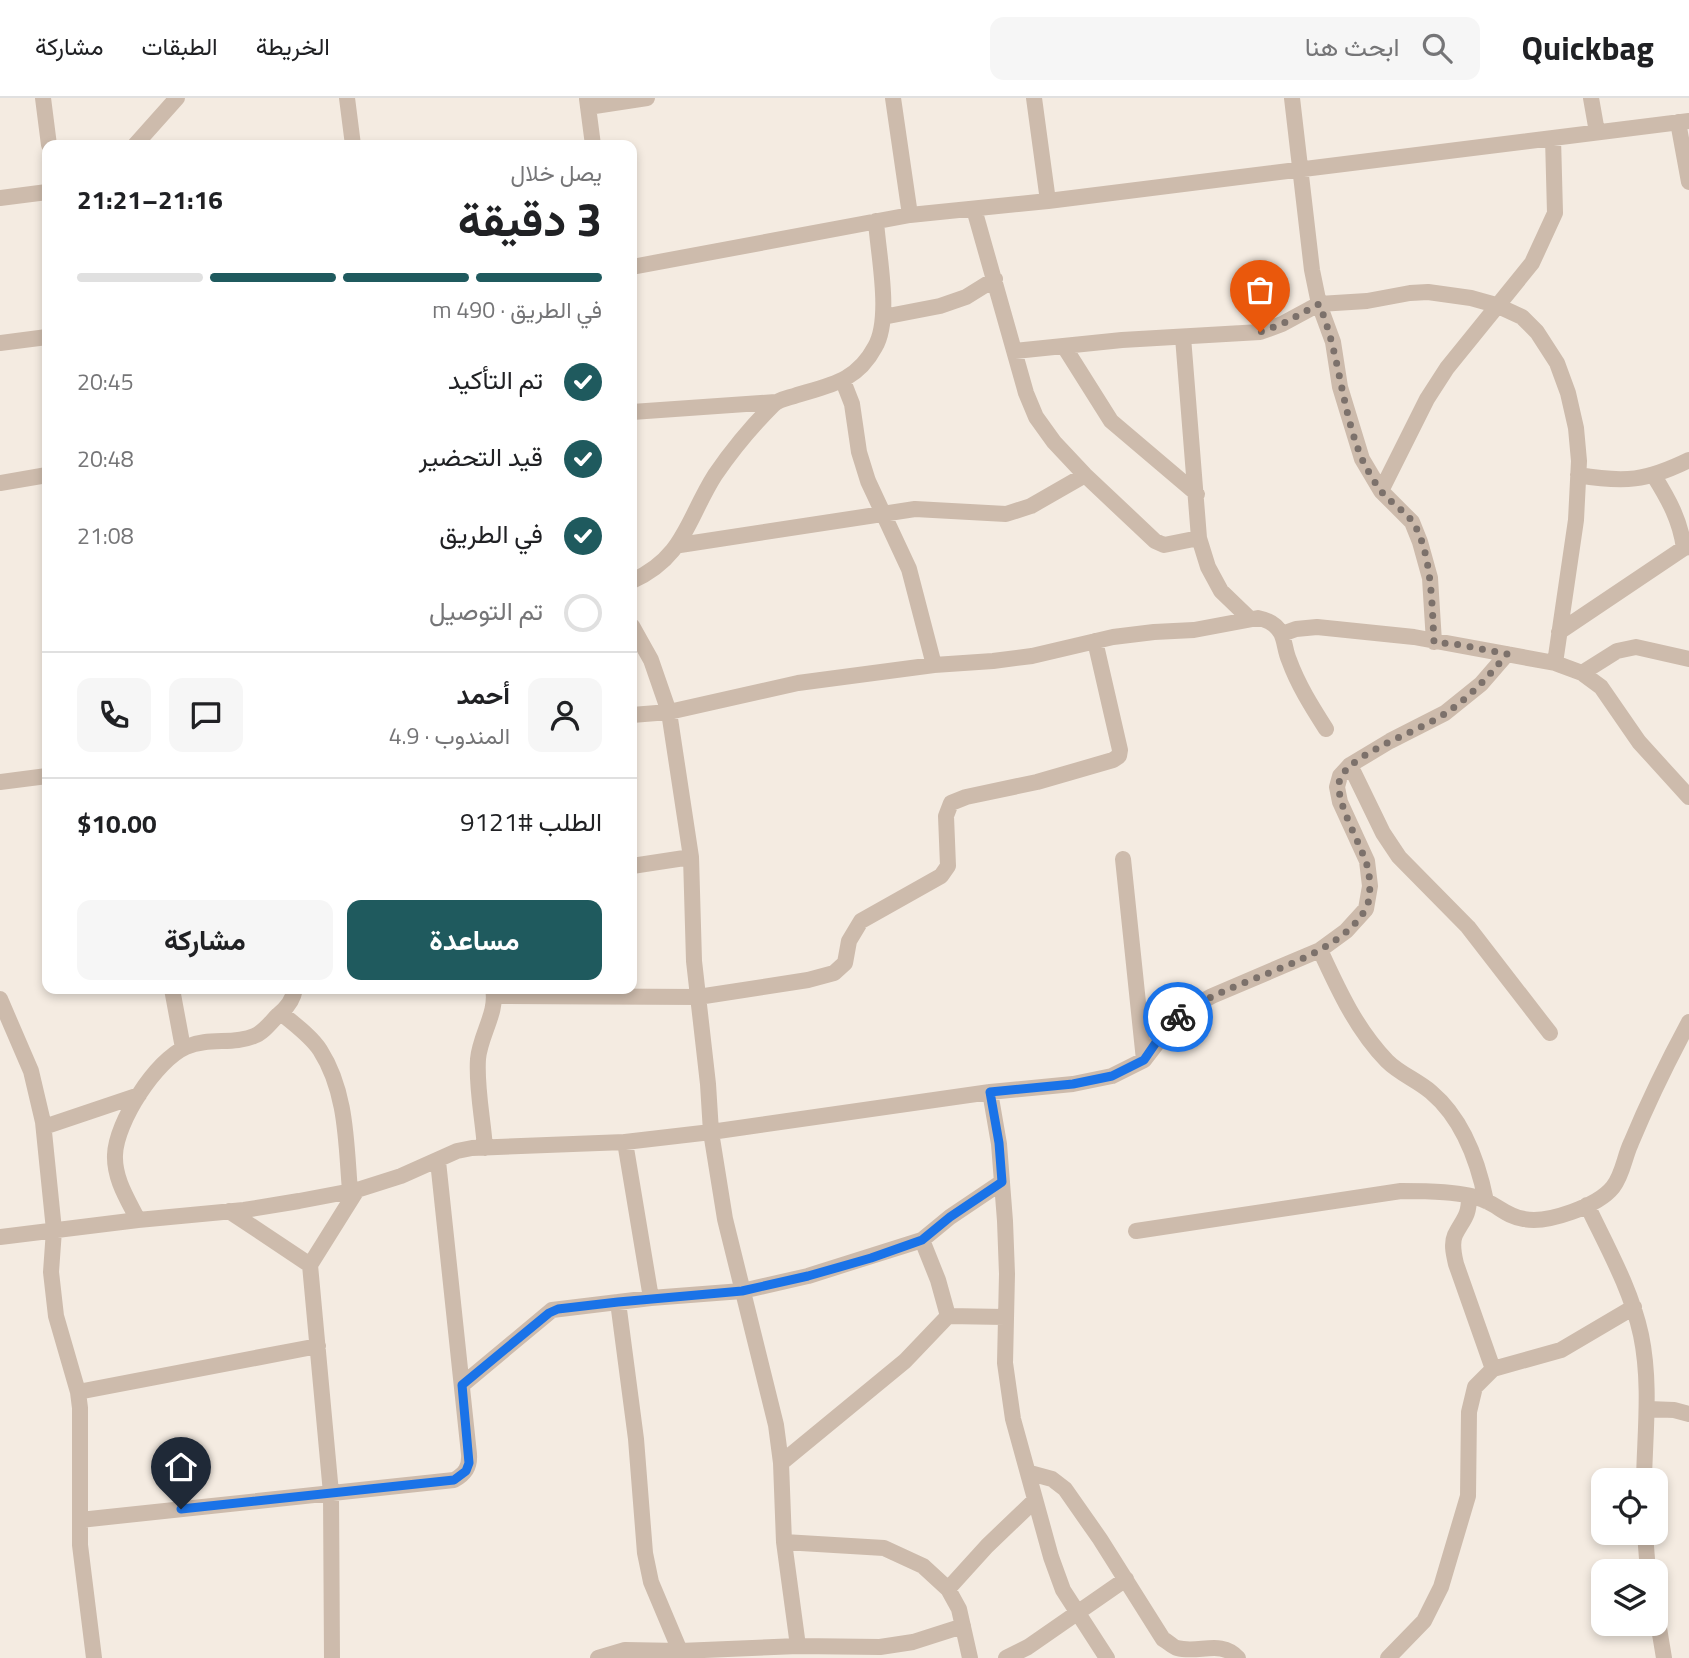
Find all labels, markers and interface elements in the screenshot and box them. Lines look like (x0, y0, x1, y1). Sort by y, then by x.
search box (990, 17, 1480, 80)
text: Quickbag (1522, 23, 1654, 73)
text: ابحث هنا (1305, 27, 1400, 66)
text: مشاركة (35, 28, 103, 64)
text: الطبقات (141, 28, 218, 64)
text: الخريطة (256, 28, 330, 64)
icon: search (1418, 29, 1456, 67)
text: يصل خلال (511, 155, 602, 190)
text: 21:16–21:21 (77, 180, 223, 219)
text: 3 دقيقة (458, 184, 602, 254)
pin (1230, 260, 1290, 332)
icon: bag (1241, 271, 1279, 309)
text: في الطريق · 490 m (432, 292, 602, 327)
text: تم التأكيد (448, 360, 543, 399)
icon: check (564, 363, 602, 401)
text: 20:45 (77, 364, 134, 399)
text: قيد التحضير (419, 437, 543, 476)
icon: check (564, 440, 602, 478)
text: 20:48 (77, 441, 134, 476)
text: في الطريق (439, 514, 543, 553)
icon: check (564, 517, 602, 555)
text: 21:08 (77, 518, 134, 553)
text: تم التوصيل (429, 591, 543, 630)
text: أحمد (457, 675, 510, 714)
button: phone (77, 678, 151, 752)
button: chat (169, 678, 243, 752)
button: person (528, 678, 602, 752)
text: المندوب · 4.9 (389, 718, 510, 753)
text: الطلب #9121 (460, 802, 602, 841)
text: $10.00 (77, 804, 156, 843)
button: مشاركة (77, 900, 333, 980)
button: مساعدة (347, 900, 602, 980)
courier (1143, 982, 1213, 1052)
icon: bike (1159, 998, 1197, 1036)
pin (151, 1437, 211, 1509)
icon: home (162, 1448, 200, 1486)
map controls (1591, 1468, 1668, 1636)
button: locate (1591, 1468, 1668, 1545)
button: layers (1591, 1559, 1668, 1636)

